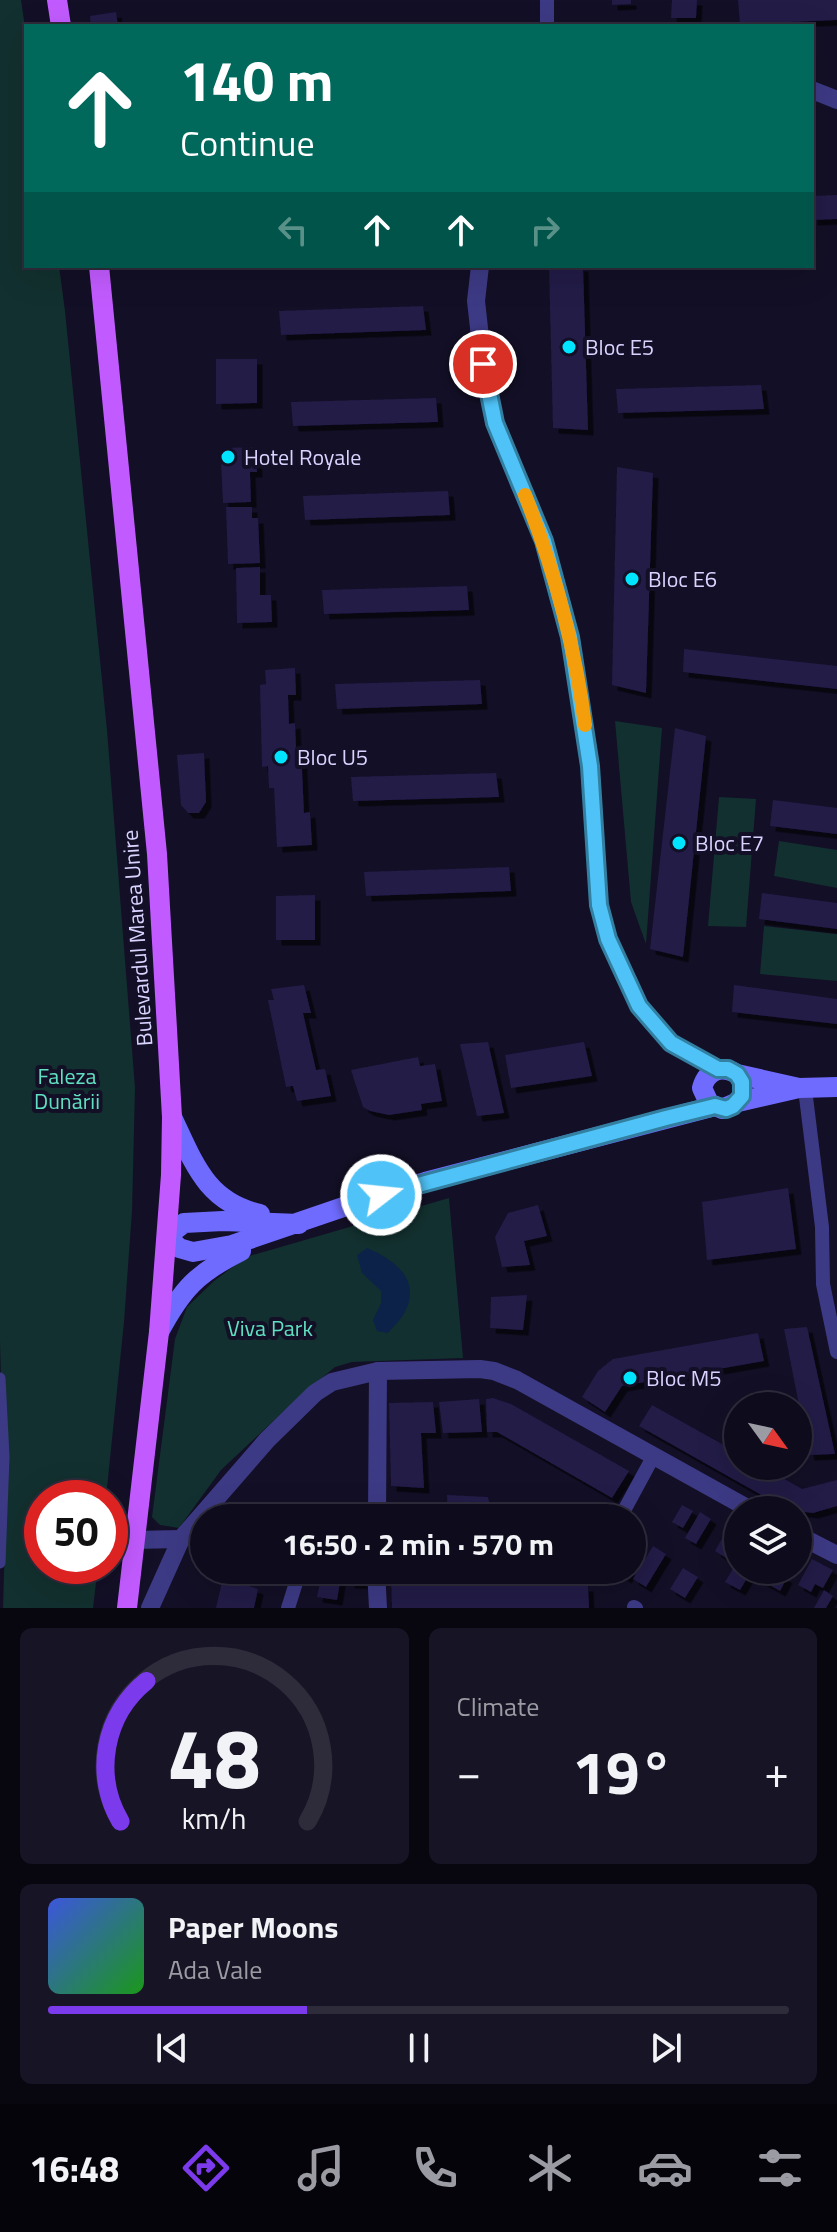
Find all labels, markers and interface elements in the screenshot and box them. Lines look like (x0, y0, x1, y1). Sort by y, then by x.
text: 140 m (180, 38, 333, 123)
icon: ahead (48, 56, 152, 160)
text: Continue (180, 115, 315, 170)
icon: left (271, 208, 315, 252)
icon: ahead (355, 208, 399, 252)
icon: ahead (439, 208, 483, 252)
icon: right (523, 208, 567, 252)
pin (449, 330, 517, 398)
place label: Bloc E5 (585, 330, 654, 364)
marker: Bloc E5 (560, 338, 578, 356)
icon: arrive (461, 342, 505, 386)
place label: Hotel Royale (244, 440, 361, 474)
marker: Hotel Royale (219, 448, 237, 466)
place label: Bloc E6 (648, 562, 717, 596)
marker: Bloc E6 (623, 570, 641, 588)
place label: Bloc U5 (297, 740, 368, 774)
marker: Bloc U5 (272, 748, 290, 766)
place label: Bloc E7 (695, 826, 764, 860)
street label: Bulevardul Marea Unire (112, 829, 162, 1047)
marker: Bloc E7 (670, 834, 688, 852)
park label: Faleza Dunării (34, 1059, 100, 1118)
position arrow (339, 1153, 423, 1237)
park label: Viva Park (227, 1311, 313, 1345)
place label: Bloc M5 (646, 1361, 721, 1395)
marker: Bloc M5 (621, 1369, 639, 1387)
north arrow (724, 1392, 812, 1480)
map controls (724, 1392, 812, 1584)
speed limit sign: 50 (24, 1480, 128, 1584)
button: layers (724, 1496, 812, 1584)
text: 16:50 · 2 min · 570 m (282, 1521, 554, 1567)
text: Climate (457, 1687, 539, 1726)
text: 48 (168, 1694, 261, 1820)
text: 19° (572, 1726, 673, 1817)
text: − (457, 1738, 481, 1805)
text: + (764, 1738, 789, 1805)
text: km/h (182, 1797, 247, 1840)
text: Paper Moons (168, 1904, 338, 1950)
text: Ada Vale (168, 1950, 262, 1989)
icon: previous (150, 2026, 194, 2070)
icon: pause (397, 2026, 441, 2070)
icon: next (644, 2026, 688, 2070)
icon: directions (178, 2140, 234, 2196)
icon: music (293, 2140, 349, 2196)
icon: phone (407, 2140, 463, 2196)
icon: climate (522, 2140, 578, 2196)
icon: car (637, 2140, 693, 2196)
icon: filters (752, 2140, 808, 2196)
text: 16:48 (29, 2141, 119, 2196)

